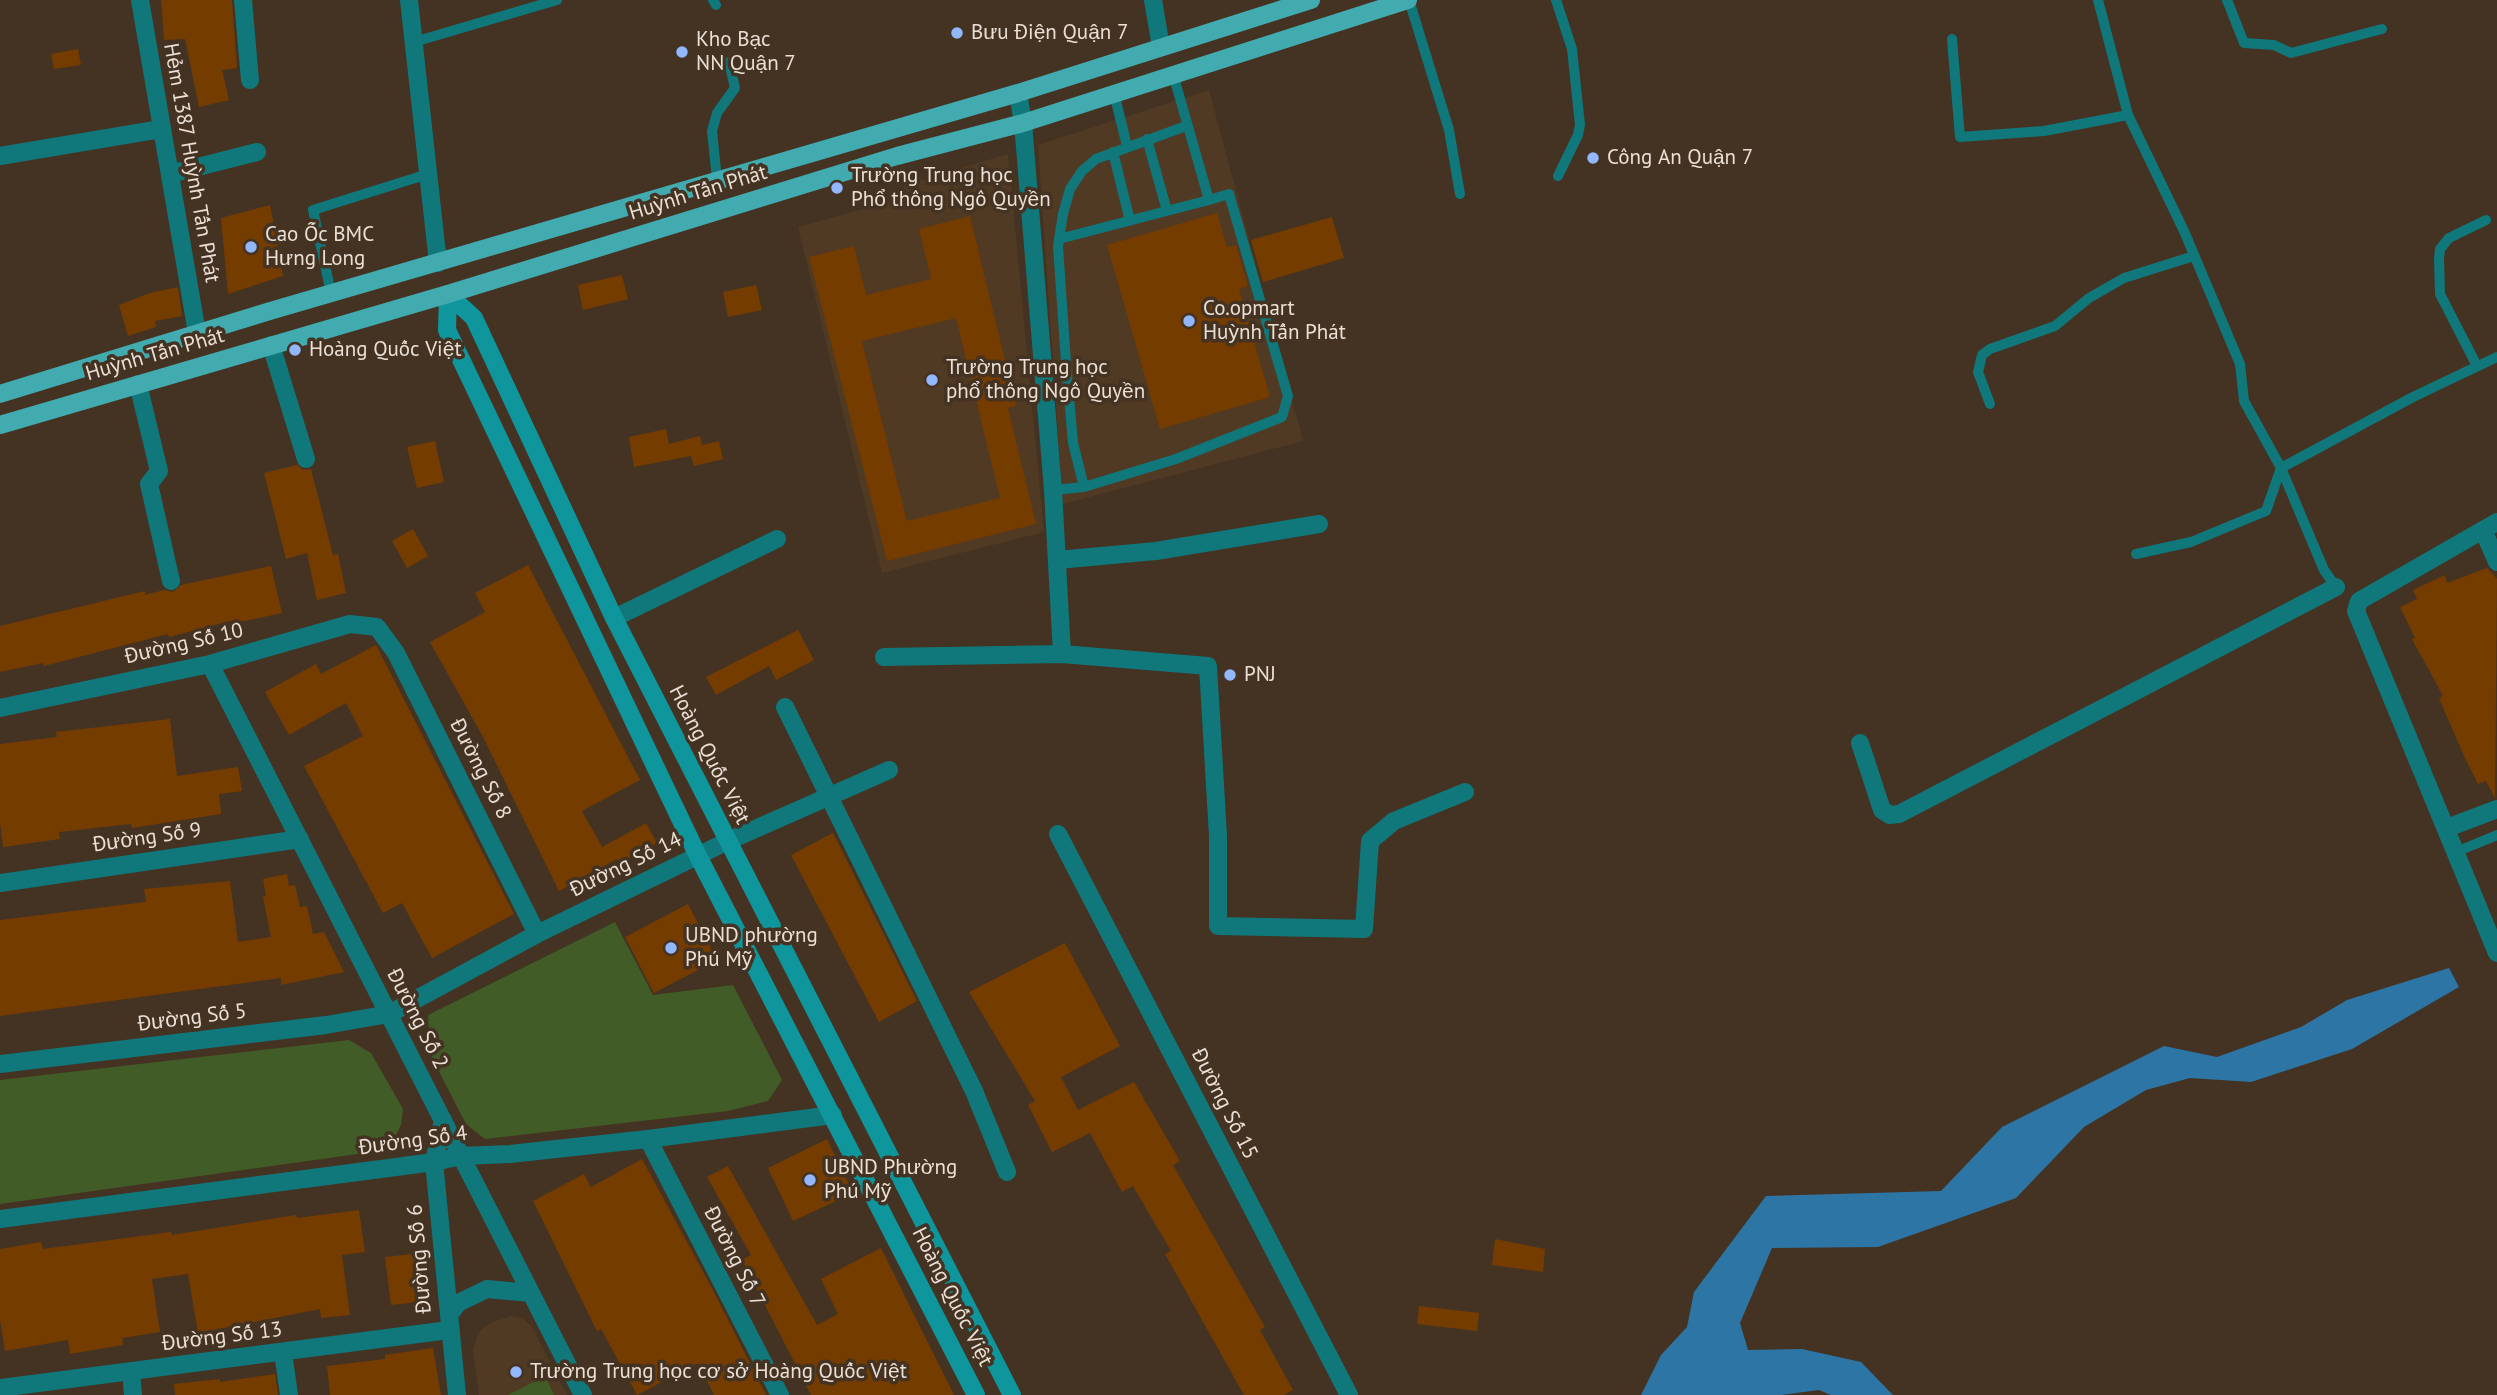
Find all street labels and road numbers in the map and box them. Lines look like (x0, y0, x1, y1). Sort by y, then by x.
street label: Hẻm 1387 Huỳnh Tấn Phát (158, 41, 224, 285)
street label: Huỳnh Tấn Phát (626, 160, 770, 226)
street label: Huỳnh Tấn Phát (83, 323, 227, 387)
street label: Đường Số 10 (122, 618, 246, 670)
street label: Hoàng Quốc Việt (663, 681, 755, 829)
street label: Đường Số 8 (444, 715, 516, 823)
street label: Đường Số 9 (91, 818, 203, 858)
street label: Đường Số 14 (566, 827, 686, 903)
street label: Đường Số 2 (381, 965, 453, 1073)
street label: Đường Số 5 (136, 999, 248, 1037)
street label: Đường Số 15 (1185, 1044, 1263, 1164)
street label: Đường Số 4 (357, 1121, 469, 1161)
street label: Đường Số 6 (403, 1203, 437, 1315)
street label: Đường Số 7 (698, 1203, 770, 1311)
street label: Hoàng Quốc Việt (906, 1223, 998, 1371)
street label: Đường Số 13 (160, 1317, 284, 1357)

